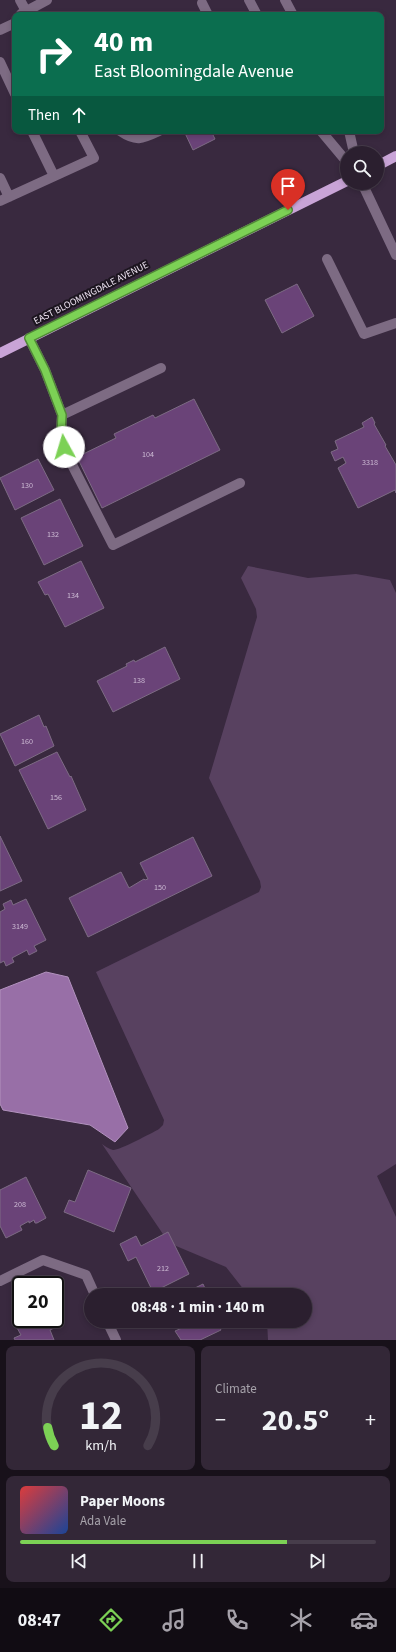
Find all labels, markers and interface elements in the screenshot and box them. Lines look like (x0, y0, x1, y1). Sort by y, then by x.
text: 40 m (94, 22, 153, 62)
icon: right (28, 28, 80, 80)
text: East Bloomingdale Avenue (94, 59, 294, 84)
icon: ahead (68, 104, 90, 126)
text: Then (28, 105, 60, 126)
map controls (340, 146, 384, 190)
button: search (340, 146, 384, 190)
pin (271, 169, 305, 210)
icon: arrive (277, 175, 299, 197)
street label: EAST BLOOMINGDALE AVENUE (31, 258, 151, 328)
position arrow (43, 426, 85, 468)
house number: 104 (142, 449, 154, 460)
house number: 3318 (362, 457, 378, 468)
house number: 130 (21, 480, 33, 491)
house number: 132 (47, 529, 59, 540)
house number: 134 (67, 590, 79, 601)
house number: 138 (133, 675, 145, 686)
house number: 160 (21, 736, 33, 747)
house number: 156 (50, 792, 62, 803)
house number: 150 (154, 882, 166, 893)
house number: 3149 (12, 921, 28, 932)
house number: 208 (14, 1199, 26, 1210)
house number: 212 (157, 1263, 169, 1274)
speed limit sign: 20 (12, 1276, 64, 1328)
text: 08:48 · 1 min · 140 m (131, 1297, 265, 1318)
text: Climate (215, 1380, 257, 1398)
text: 12 (79, 1386, 122, 1446)
text: 20.5° (262, 1399, 329, 1442)
text: − (215, 1404, 226, 1436)
text: + (365, 1404, 376, 1436)
text: km/h (85, 1435, 116, 1456)
text: Paper Moons (80, 1491, 165, 1512)
text: Ada Vale (80, 1512, 126, 1530)
icon: previous (68, 1550, 90, 1572)
icon: pause (187, 1550, 209, 1572)
icon: next (306, 1550, 328, 1572)
icon: directions (97, 1606, 125, 1634)
icon: music (160, 1606, 188, 1634)
icon: phone (223, 1606, 251, 1634)
icon: climate (287, 1606, 315, 1634)
icon: car (350, 1606, 378, 1634)
text: 08:47 (18, 1608, 61, 1633)

